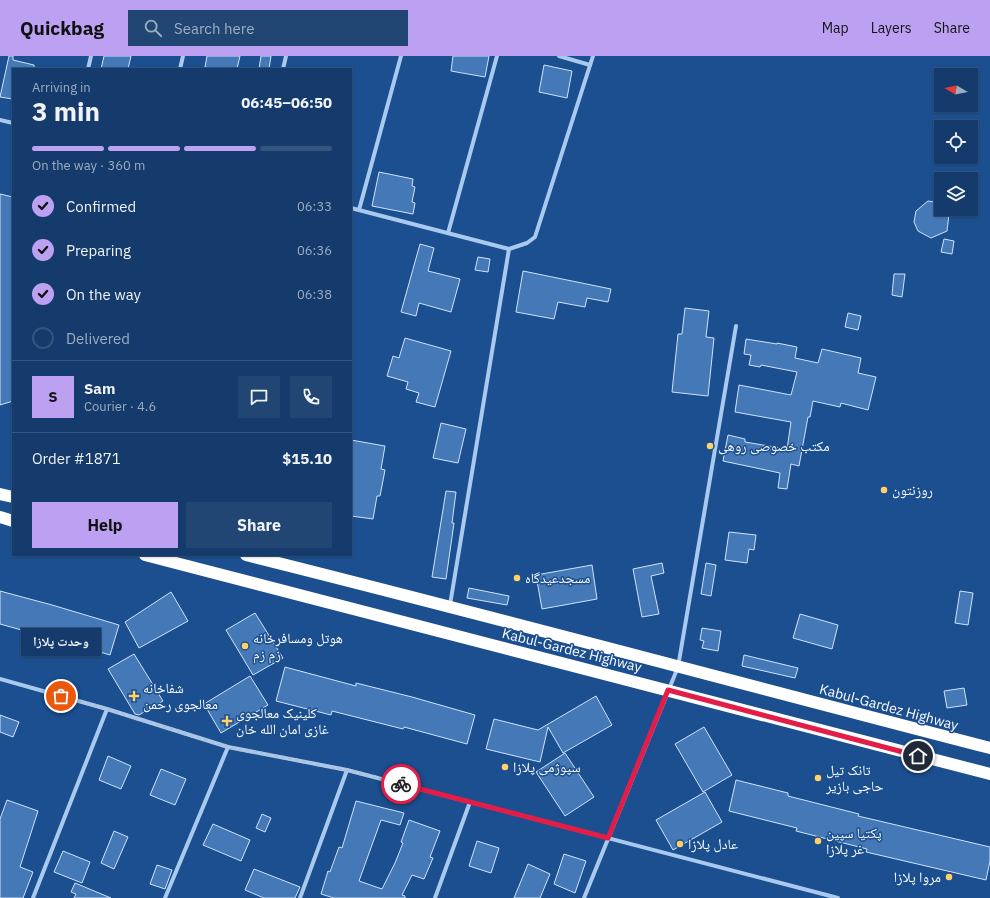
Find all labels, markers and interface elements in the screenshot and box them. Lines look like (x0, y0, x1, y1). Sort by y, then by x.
search box (128, 10, 408, 46)
text: Quickbag (20, 16, 104, 40)
icon: search (142, 17, 164, 39)
text: Search here (174, 19, 254, 38)
text: Map (822, 19, 849, 37)
text: Layers (871, 19, 912, 37)
text: Share (934, 19, 970, 37)
north arrow (934, 68, 978, 112)
map controls (934, 68, 978, 216)
text: Arriving in (32, 79, 91, 96)
text: 06:45–06:50 (241, 93, 332, 112)
text: 3 min (32, 94, 100, 128)
button: locate (934, 120, 978, 164)
text: On the way · 360 m (32, 157, 145, 174)
button: layers (934, 172, 978, 216)
icon: check (32, 195, 54, 217)
text: Confirmed (66, 197, 136, 216)
text: 06:33 (297, 198, 332, 215)
icon: check (32, 239, 54, 261)
text: Preparing (66, 241, 131, 260)
text: 06:36 (297, 242, 332, 259)
icon: check (32, 283, 54, 305)
text: On the way (66, 285, 141, 304)
text: 06:38 (297, 286, 332, 303)
text: Delivered (66, 329, 130, 348)
button: chat (238, 376, 280, 418)
button: phone (290, 376, 332, 418)
text: Sam (84, 379, 115, 398)
text: S (48, 387, 58, 406)
text: Courier · 4.6 (84, 398, 156, 415)
place label: مکتب خصوصی روهی (718, 437, 830, 455)
marker: مکتب خصوصی روهی (705, 441, 715, 451)
text: Order #1871 (32, 449, 121, 468)
text: $15.10 (282, 449, 332, 468)
place label: روزنتون (892, 481, 933, 499)
marker: روزنتون (879, 485, 889, 495)
button: Help (32, 502, 178, 548)
button: Share (186, 502, 332, 548)
place label: مسجدعیدگاه (525, 569, 590, 587)
marker: مسجدعیدگاه (512, 573, 522, 583)
street label: Kabul-Gardez Highway (500, 624, 644, 676)
callout: وحدت پلازا (21, 628, 101, 656)
place label: هوتل ومسافرخانه زم زم (253, 629, 343, 664)
text: وحدت پلازا (33, 633, 89, 650)
marker: هوتل ومسافرخانه زم زم (240, 641, 250, 651)
pin (44, 679, 78, 713)
place label: شفاخانه معالجوی رحمن (143, 679, 218, 713)
street label: Kabul-Gardez Highway (818, 680, 960, 734)
icon: bag (50, 685, 72, 707)
marker: شفاخانه معالجوی رحمن (128, 690, 140, 702)
place label: کلینیک معالجوی غازی امان الله خان (236, 704, 329, 738)
marker: کلینیک معالجوی غازی امان الله خان (221, 715, 233, 727)
pin (901, 739, 935, 773)
icon: home (907, 745, 929, 767)
place label: سپوژمی پلازا (513, 758, 581, 776)
place label: تانک تیل حاجی بازیر (825, 761, 884, 795)
marker: سپوژمی پلازا (500, 762, 510, 772)
courier (381, 764, 421, 804)
icon: bike (390, 773, 412, 795)
marker: تانک تیل حاجی بازیر (813, 773, 823, 783)
place label: پکتیا سپین غر پلازا (826, 824, 882, 858)
place label: عادل پلازا (688, 835, 738, 853)
marker: پکتیا سپین غر پلازا (813, 836, 823, 846)
marker: عادل پلازا (675, 839, 685, 849)
place label: مروا پلازا (894, 868, 941, 886)
marker: مروا پلازا (944, 872, 954, 882)

